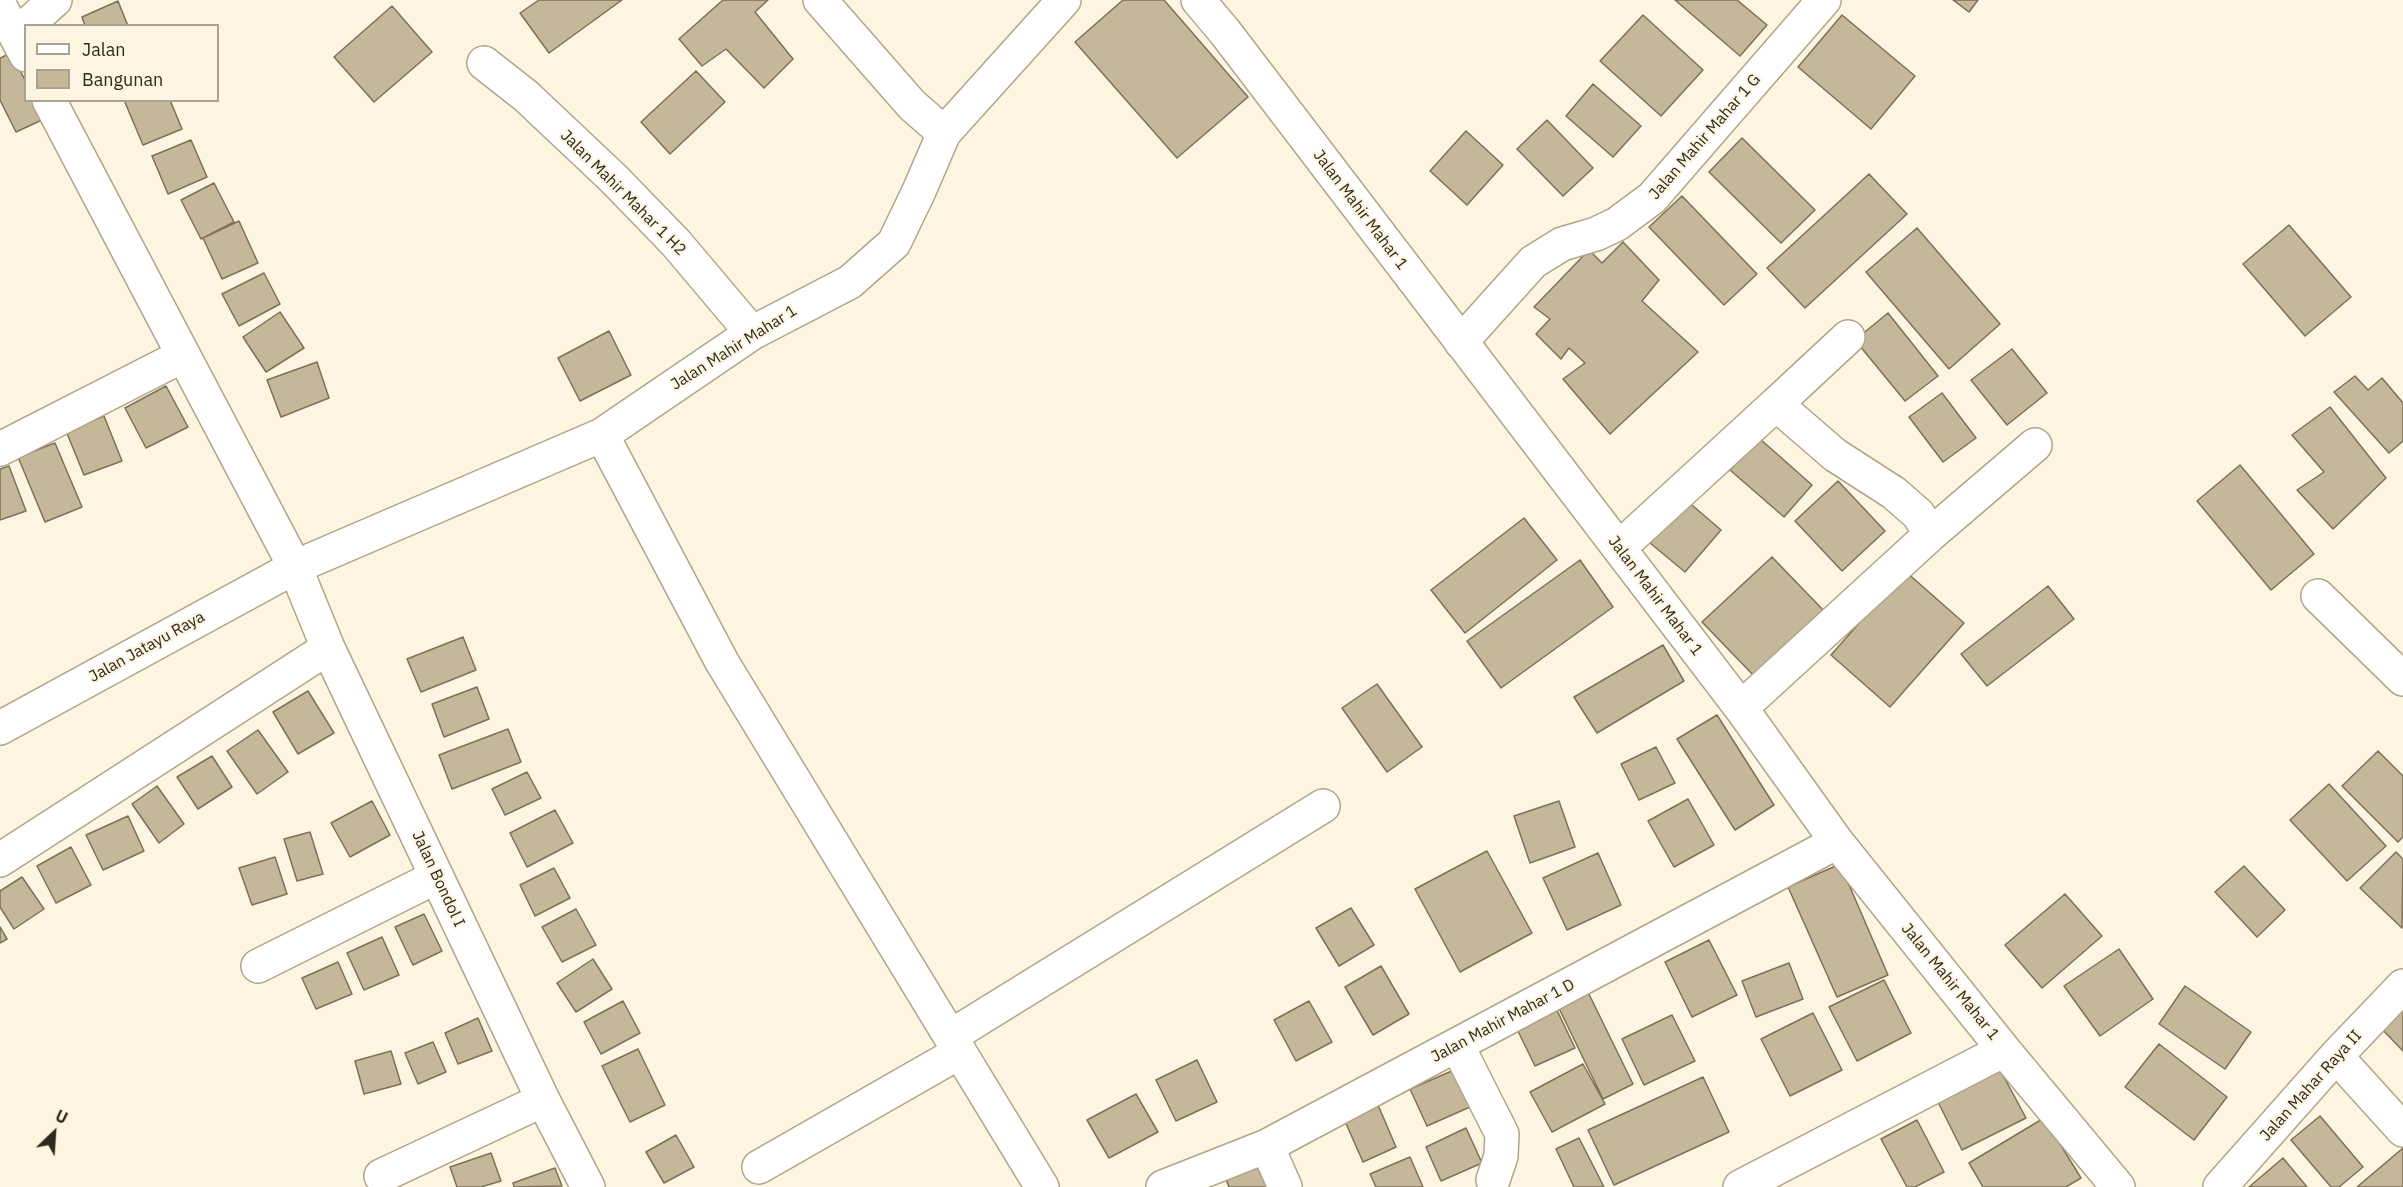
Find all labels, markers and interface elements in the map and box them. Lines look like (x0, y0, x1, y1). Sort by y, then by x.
legend (24, 24, 219, 102)
text: Jalan (82, 38, 126, 61)
text: Bangunan (82, 68, 163, 91)
street label: Jalan Mahir Mahar 1 G (1645, 70, 1765, 204)
street label: Jalan Mahir Mahar 1 H2 (556, 126, 690, 260)
street label: Jalan Mahir Mahar 1 (1309, 146, 1411, 274)
street label: Jalan Mahir Mahar 1 (667, 301, 801, 395)
street label: Jalan Mahir Mahar 1 (1604, 532, 1706, 660)
street label: Jalan Jatayu Raya (86, 607, 208, 687)
street label: Jalan Bondol I (407, 828, 469, 930)
street label: Jalan Mahir Mahar 1 (1897, 920, 2003, 1044)
street label: Jalan Mahir Mahar 1 D (1428, 975, 1578, 1067)
street label: Jalan Mahar Raya II (2256, 1027, 2366, 1145)
north arrow (24, 1103, 84, 1163)
text: U (52, 1105, 71, 1128)

